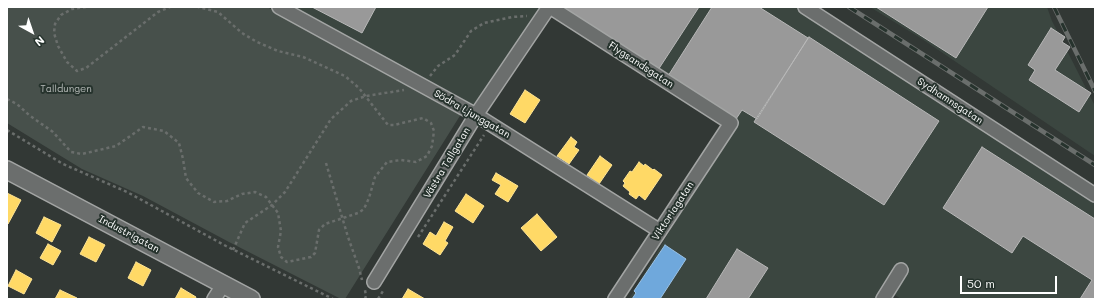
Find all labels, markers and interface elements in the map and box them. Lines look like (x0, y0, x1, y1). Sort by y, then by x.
north arrow (12, 12, 52, 52)
text: N (32, 33, 48, 50)
street label: Flygsandsgatan (606, 40, 676, 90)
street label: Sydhamnsgatan (915, 75, 985, 127)
park label: Talldungen (40, 83, 92, 95)
street label: Södra Ljunggatan (432, 87, 512, 141)
street label: Västra Tallgatan (421, 125, 473, 201)
street label: Viktoriagatan (650, 179, 696, 243)
street label: Industrigatan (96, 213, 162, 255)
scale bar (962, 268, 1059, 294)
text: 50 m (967, 275, 995, 291)

